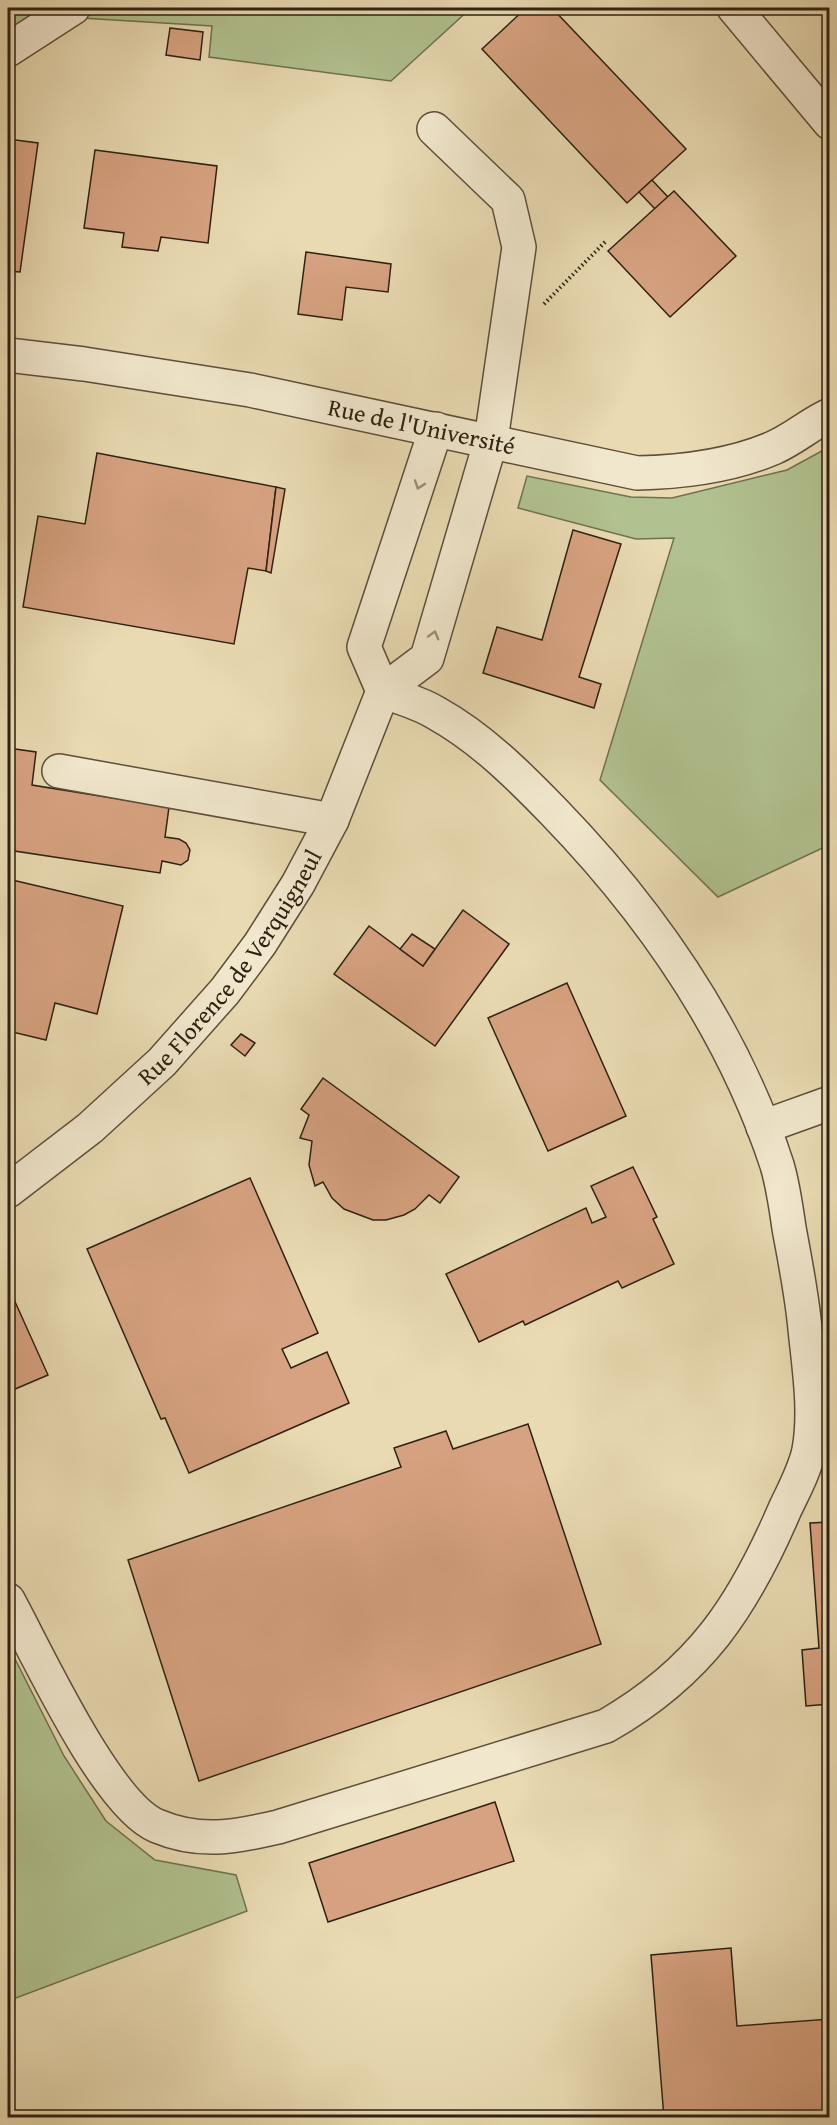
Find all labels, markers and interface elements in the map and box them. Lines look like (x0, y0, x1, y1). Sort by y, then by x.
street label: Rue de l'Université (325, 389, 518, 463)
one-way arrow (414, 479, 426, 490)
one-way arrow (427, 630, 439, 641)
street label: Rue Florence de Verquigneul (130, 843, 330, 1093)

